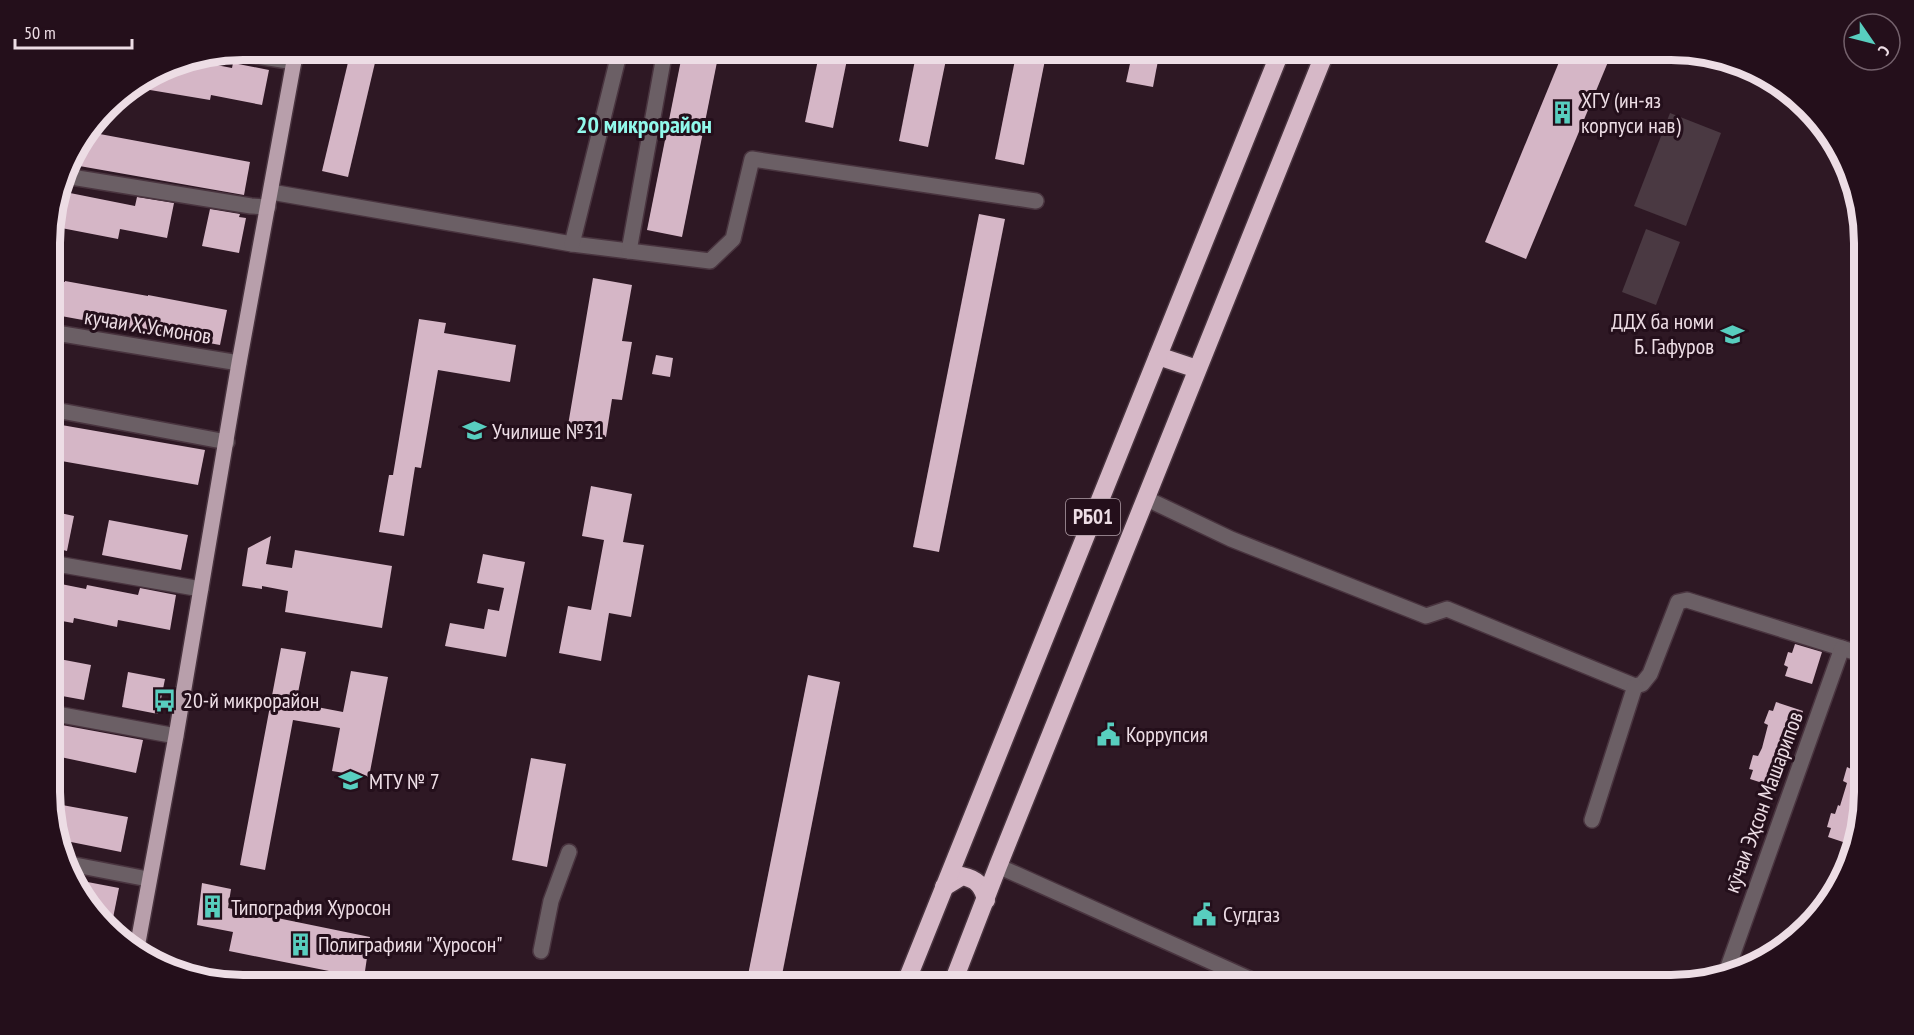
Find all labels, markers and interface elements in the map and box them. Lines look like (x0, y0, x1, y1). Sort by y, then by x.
scale bar (15, 12, 132, 50)
north arrow (1842, 12, 1902, 72)
text: 50 m (24, 21, 56, 44)
text: С (1874, 42, 1895, 60)
place label: ХГУ (ин-яз корпуси нав) (1581, 86, 1681, 139)
building icon: ХГУ (ин-яз корпуси нав) (1550, 100, 1576, 126)
district label: 20 микрорайон (576, 109, 712, 140)
street label: кучаи Х.Усмонов (82, 302, 214, 350)
place label: ДДХ ба номи Б. Гафуров (1611, 307, 1714, 360)
school or university icon: ДДХ ба номи Б. Гафуров (1719, 321, 1745, 347)
place label: Училише №31 (492, 417, 604, 445)
school or university icon: Училише №31 (461, 418, 487, 444)
road number: РБ01 (1066, 499, 1120, 535)
place label: 20-й микрорайон (183, 686, 319, 714)
bus stop icon: 20-й микрорайон (152, 687, 178, 713)
street label: кӯчаи Эҳсон Машарипов (1717, 707, 1809, 897)
place label: Коррупсия (1126, 720, 1208, 748)
public building icon: Коррупсия (1095, 721, 1121, 747)
place label: МТУ № 7 (369, 767, 440, 795)
school or university icon: МТУ № 7 (338, 768, 364, 794)
place label: Типография Хуросон (231, 893, 391, 921)
building icon: Типография Хуросон (200, 894, 226, 920)
place label: Сугдгаз (1223, 900, 1280, 928)
public building icon: Сугдгаз (1192, 901, 1218, 927)
place label: Полиграфияи "Хуросон" (318, 930, 503, 958)
building icon: Полиграфияи "Хуросон" (287, 931, 313, 957)

